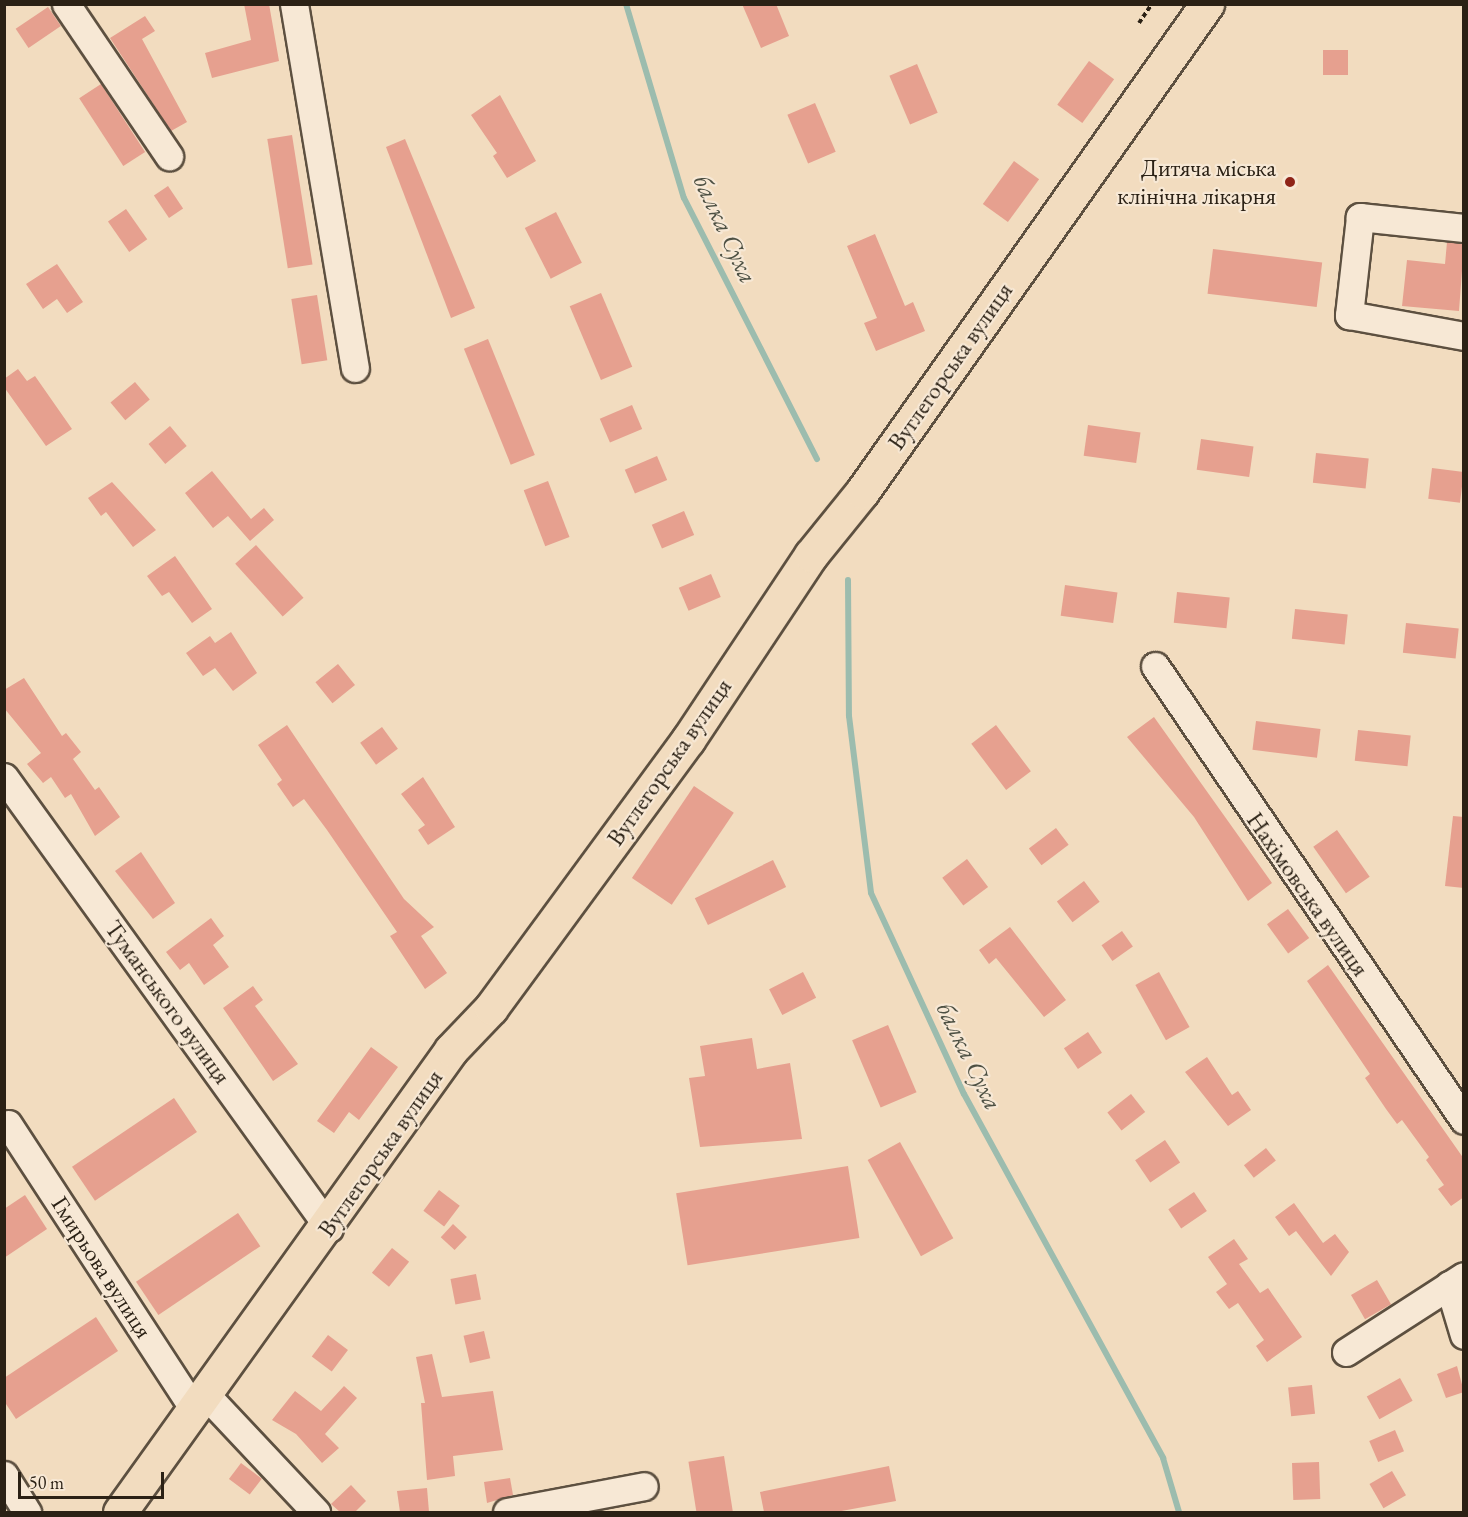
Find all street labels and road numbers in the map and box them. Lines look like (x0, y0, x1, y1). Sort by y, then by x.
street label: Вуглегорська вулиця (882, 277, 1018, 455)
street label: Вуглегорська вулиця (601, 673, 737, 851)
street label: Нахімовська вулиця (1241, 806, 1375, 982)
street label: Туманського вулиця (99, 915, 237, 1089)
street label: Вуглегорська вулиця (312, 1064, 448, 1242)
street label: Гмирьова вулиця (45, 1191, 159, 1343)

